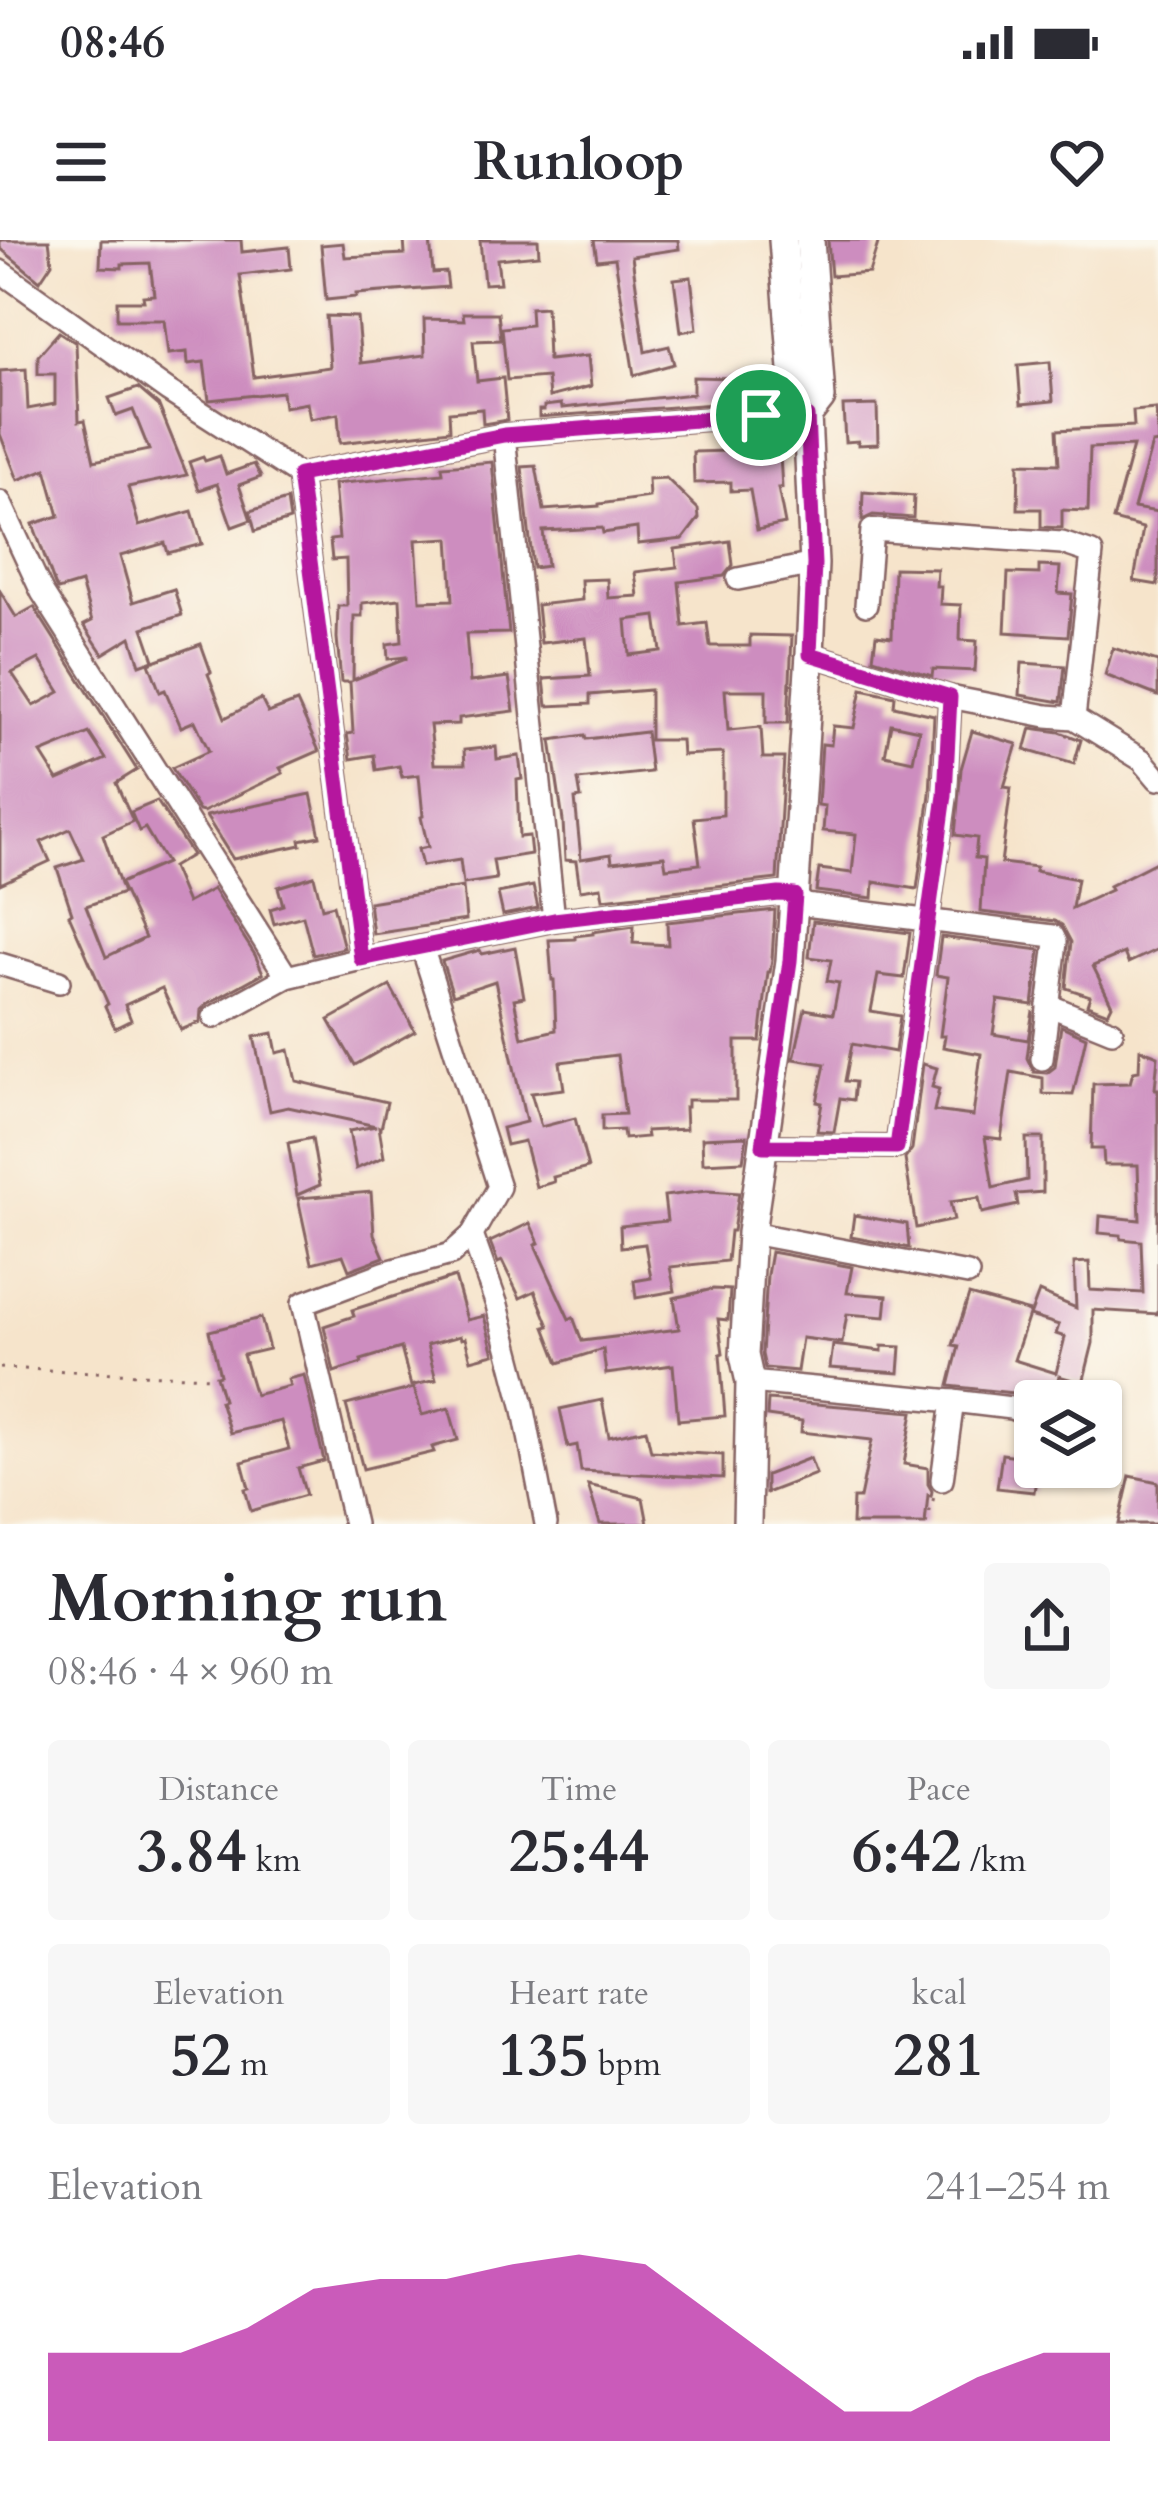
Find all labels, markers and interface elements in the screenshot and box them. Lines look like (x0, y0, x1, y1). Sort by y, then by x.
text: 08:46 (60, 12, 165, 73)
text: Runloop (473, 126, 685, 199)
icon: menu (48, 129, 114, 195)
icon: heart (1044, 129, 1110, 195)
pin (710, 364, 812, 466)
icon: arrive (728, 382, 794, 448)
map controls (1014, 1380, 1122, 1488)
button: layers (1014, 1380, 1122, 1488)
text: Morning run (48, 1555, 447, 1644)
button: share (984, 1563, 1110, 1689)
text: 08:46 · 4 × 960 m (48, 1645, 333, 1698)
text: Distance (159, 1767, 279, 1812)
text: Time (541, 1767, 617, 1812)
text: Pace (907, 1767, 971, 1812)
text: 3.84 (137, 1812, 247, 1893)
text: 25:44 (509, 1812, 649, 1893)
text: 6:42 (852, 1812, 961, 1893)
text: km (247, 1838, 301, 1883)
text: /km (961, 1838, 1026, 1883)
text: Elevation (153, 1971, 285, 2016)
text: Heart rate (509, 1971, 649, 2016)
text: kcal (911, 1971, 967, 2016)
text: 52 (170, 2016, 231, 2097)
text: 135 (497, 2016, 589, 2097)
text: 281 (893, 2016, 985, 2097)
text: m (231, 2042, 268, 2087)
text: bpm (589, 2042, 661, 2087)
text: Elevation (48, 2160, 203, 2213)
text: 241–254 m (925, 2160, 1110, 2213)

